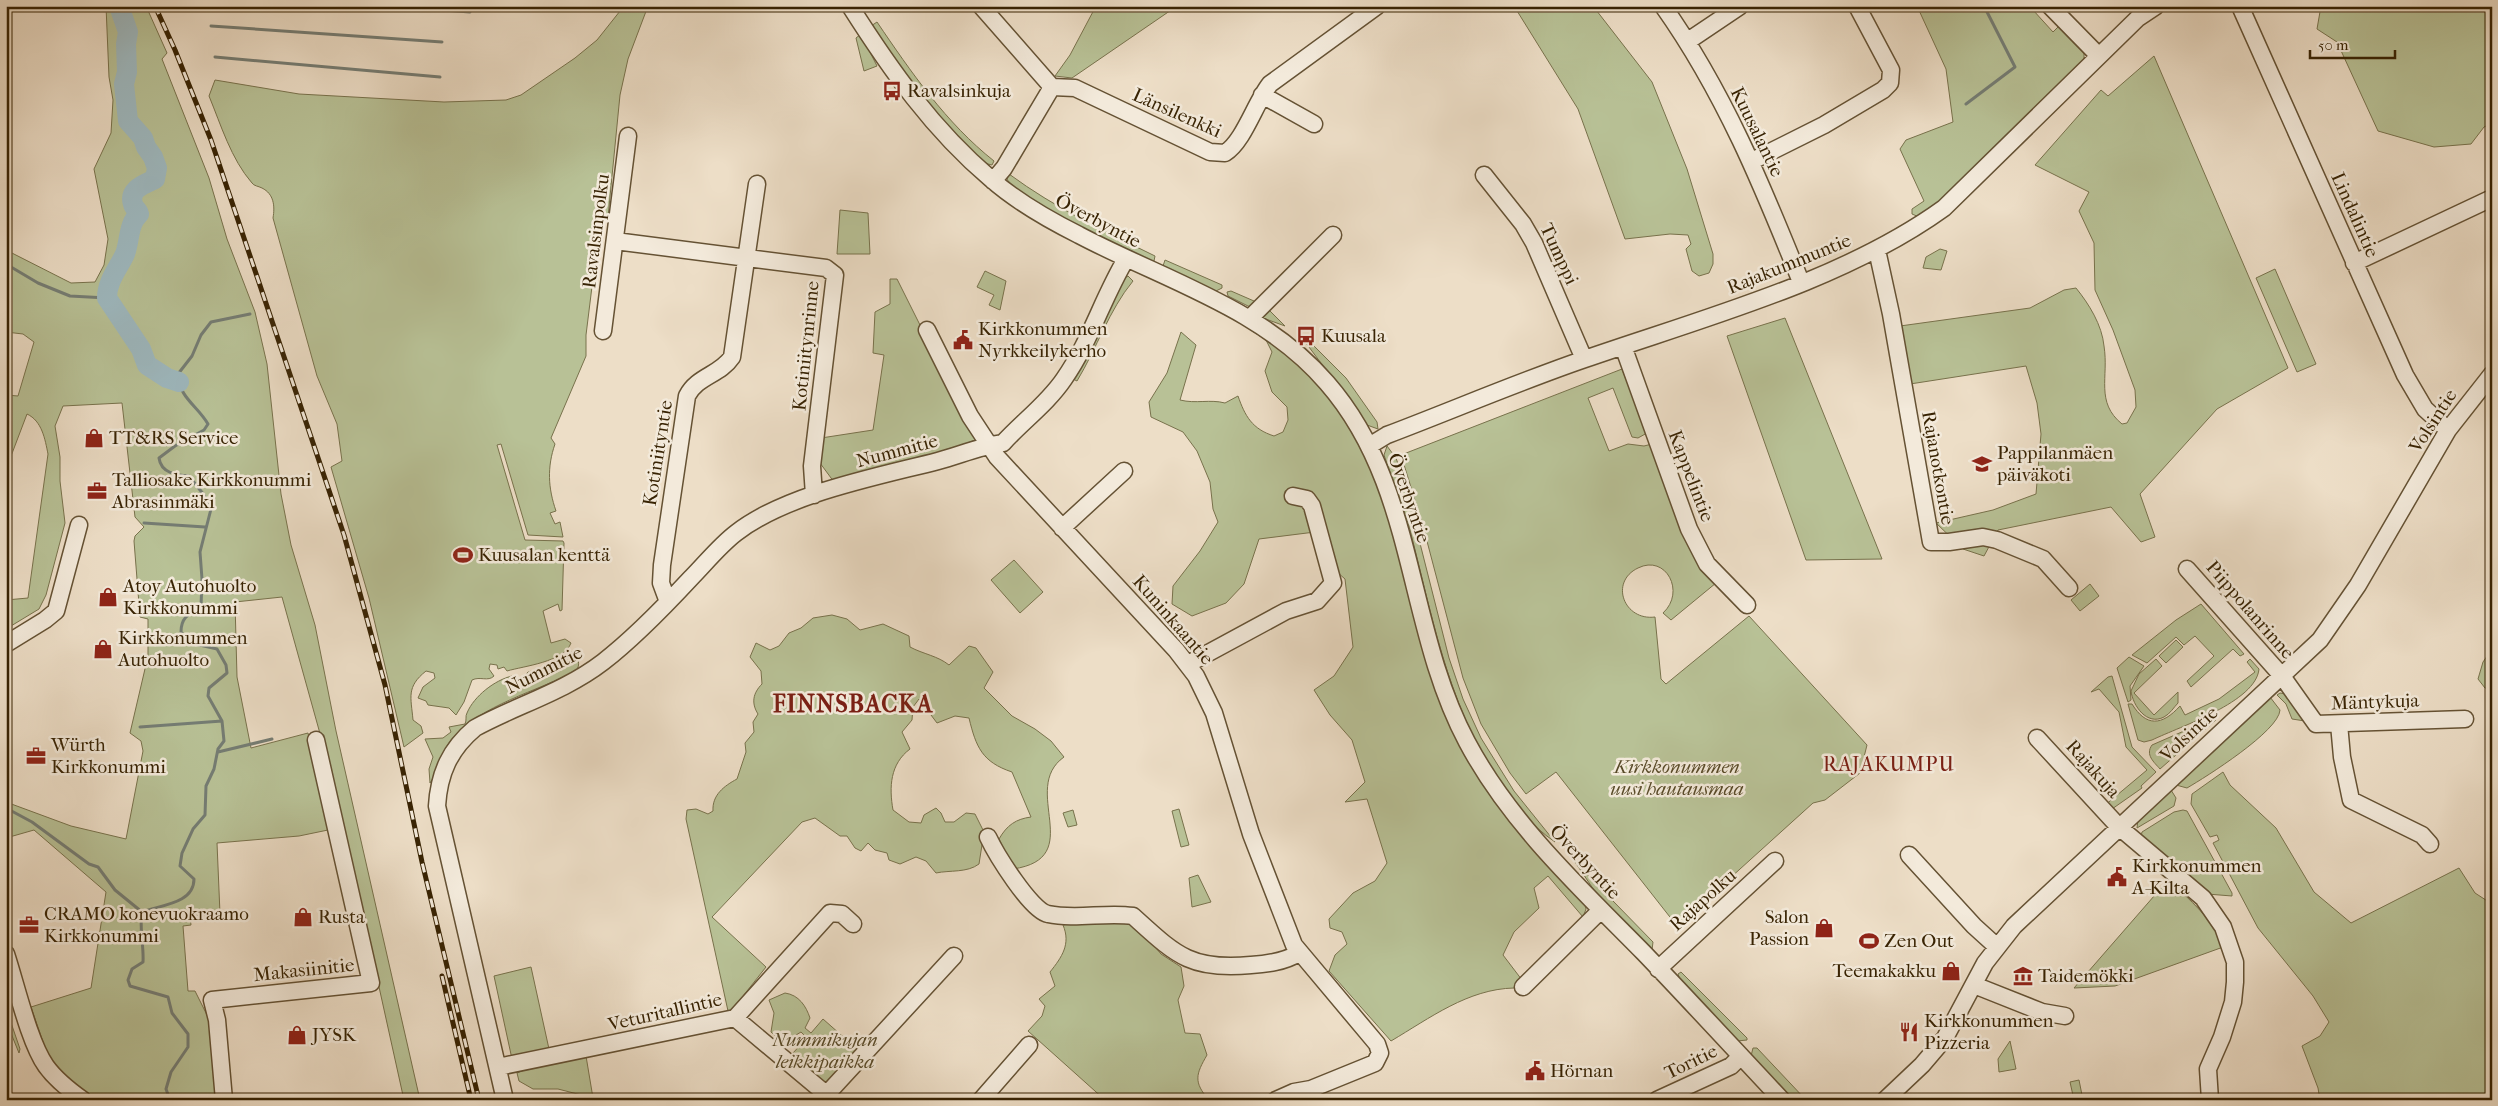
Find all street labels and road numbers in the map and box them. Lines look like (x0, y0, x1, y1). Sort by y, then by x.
street label: Kuusalantie (1726, 83, 1788, 181)
street label: Länsilenkki (1129, 84, 1225, 142)
street label: Lindalintie (2327, 169, 2383, 261)
street label: Ravalsinpolku (578, 172, 614, 289)
street label: Överbyntie (1051, 189, 1145, 253)
street label: Tumppi (1535, 220, 1583, 288)
street label: Rajakummuntie (1724, 229, 1854, 299)
street label: Kotiniitynrinne (788, 280, 824, 412)
street label: Volsintie (2404, 385, 2462, 458)
street label: Kotiniityntie (639, 398, 677, 508)
street label: Rajanotkontie (1917, 409, 1959, 527)
street label: Kappelintie (1663, 427, 1719, 525)
street label: Nummitie (854, 430, 940, 472)
street label: Överbyntie (1383, 450, 1435, 546)
street label: Piippolanrinne (2201, 556, 2299, 664)
street label: Kuninkaantie (1128, 571, 1218, 669)
street label: Nummitie (502, 641, 586, 699)
street label: Mäntykuja (2331, 689, 2420, 715)
street label: Volsintie (2155, 702, 2223, 767)
street label: Rajakuja (2061, 735, 2125, 803)
street label: Överbyntie (1545, 820, 1625, 904)
street label: Rajapolku (1665, 864, 1741, 936)
street label: Makasiinitie (253, 954, 355, 986)
street label: Veturitallintie (605, 988, 724, 1036)
street label: Toritie (1661, 1040, 1721, 1084)

